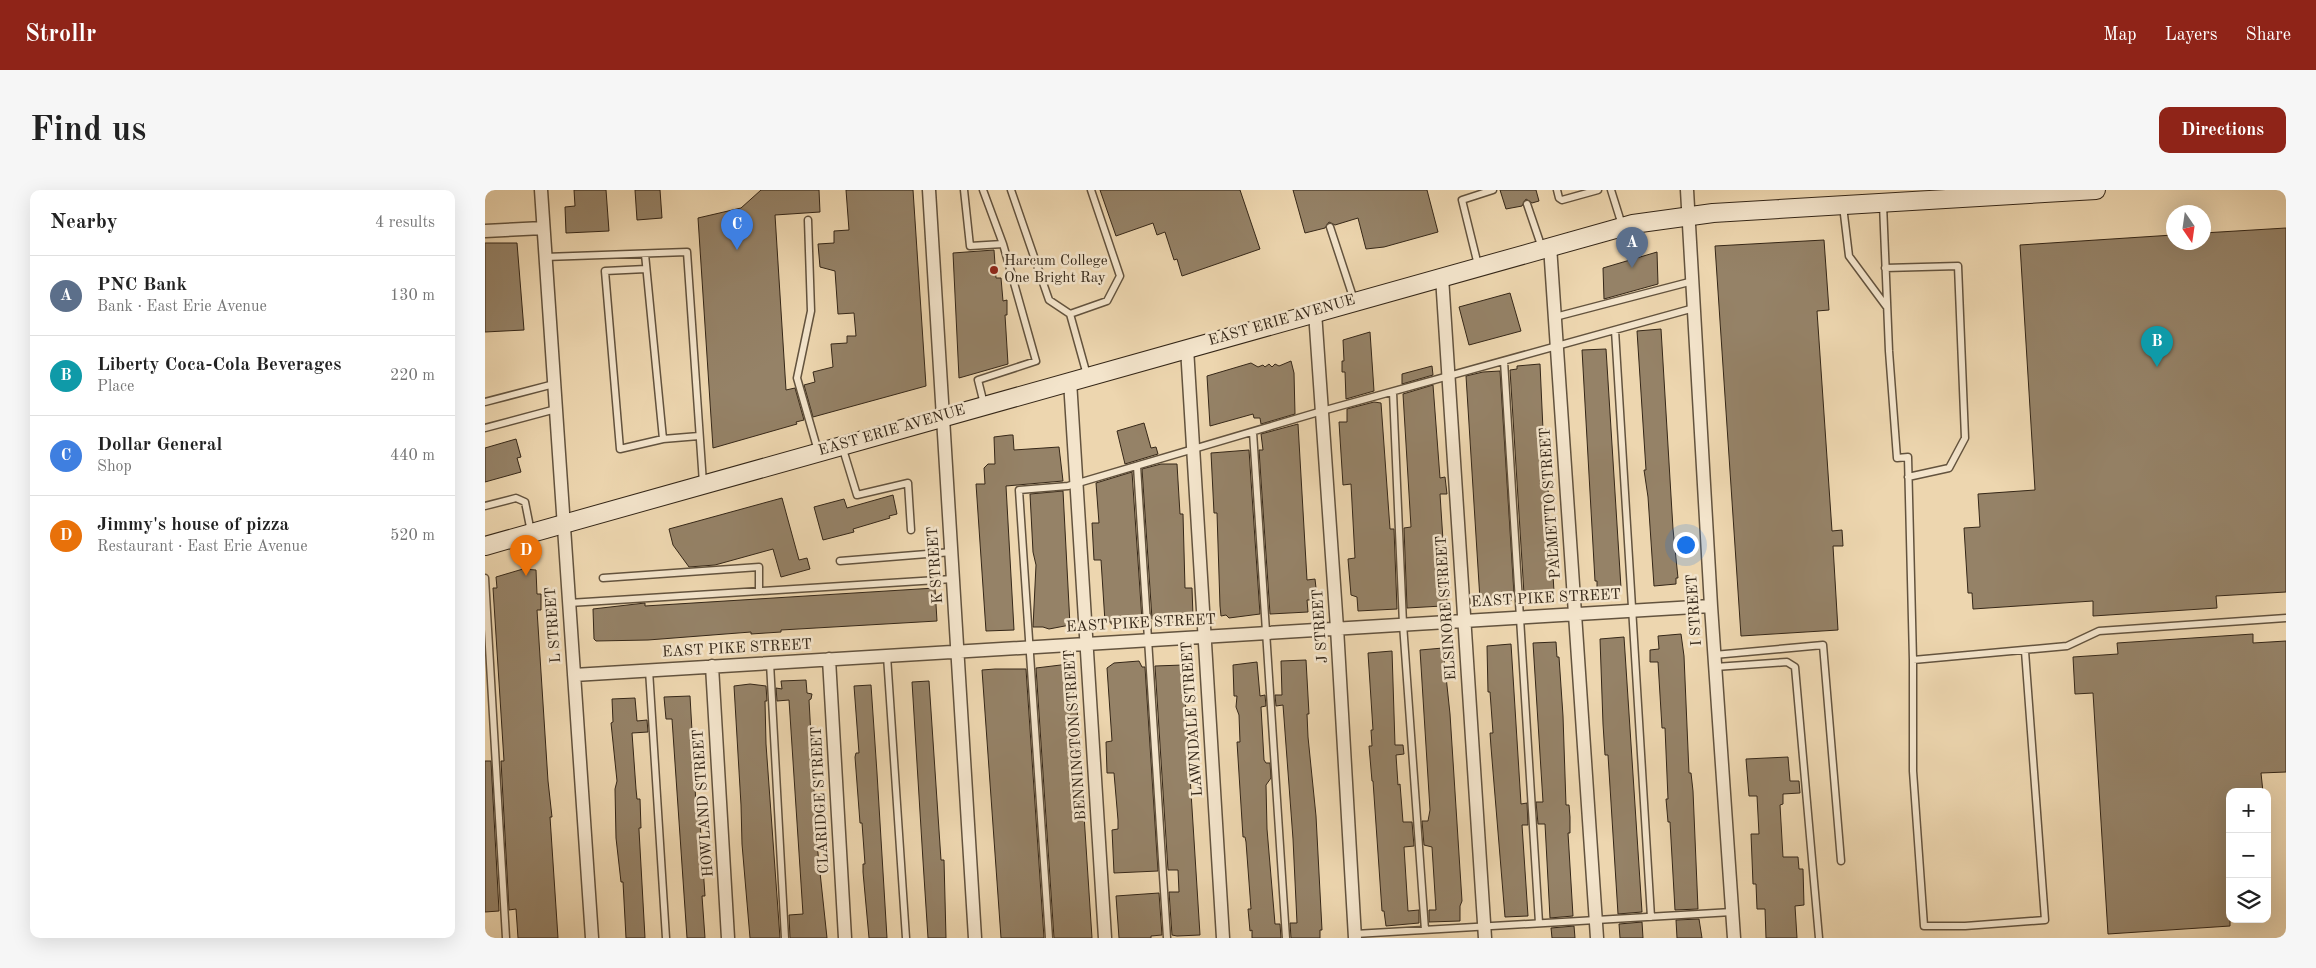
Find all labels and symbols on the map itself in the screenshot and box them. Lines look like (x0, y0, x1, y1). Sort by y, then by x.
north arrow (2166, 205, 2211, 250)
pin: C (721, 209, 753, 250)
pin: A (1616, 227, 1648, 268)
place label: Harcum College One Bright Ray (1004, 254, 1108, 286)
marker: Harcum College One Bright Ray (988, 264, 1000, 276)
street label: EAST ERIE AVENUE (1207, 293, 1357, 349)
pin: B (2141, 326, 2173, 367)
street label: EAST ERIE AVENUE (817, 403, 967, 459)
street label: PALMETTO STREET (1538, 427, 1564, 579)
street label: K STREET (926, 526, 946, 604)
your location (1673, 532, 1699, 558)
pin: D (510, 535, 542, 576)
street label: ELSINORE STREET (1434, 535, 1460, 681)
street label: I STREET (1685, 573, 1705, 647)
street label: L STREET (544, 586, 564, 664)
street label: J STREET (1311, 588, 1331, 664)
street label: EAST PIKE STREET (1471, 588, 1621, 610)
street label: EAST PIKE STREET (1066, 613, 1216, 635)
street label: EAST PIKE STREET (662, 638, 812, 660)
street label: LAWNDALE STREET (1180, 641, 1206, 797)
street label: BENNINGTON STREET (1063, 649, 1089, 821)
street label: CLARIDGE STREET (810, 726, 832, 874)
street label: HOWLAND STREET (691, 729, 717, 877)

